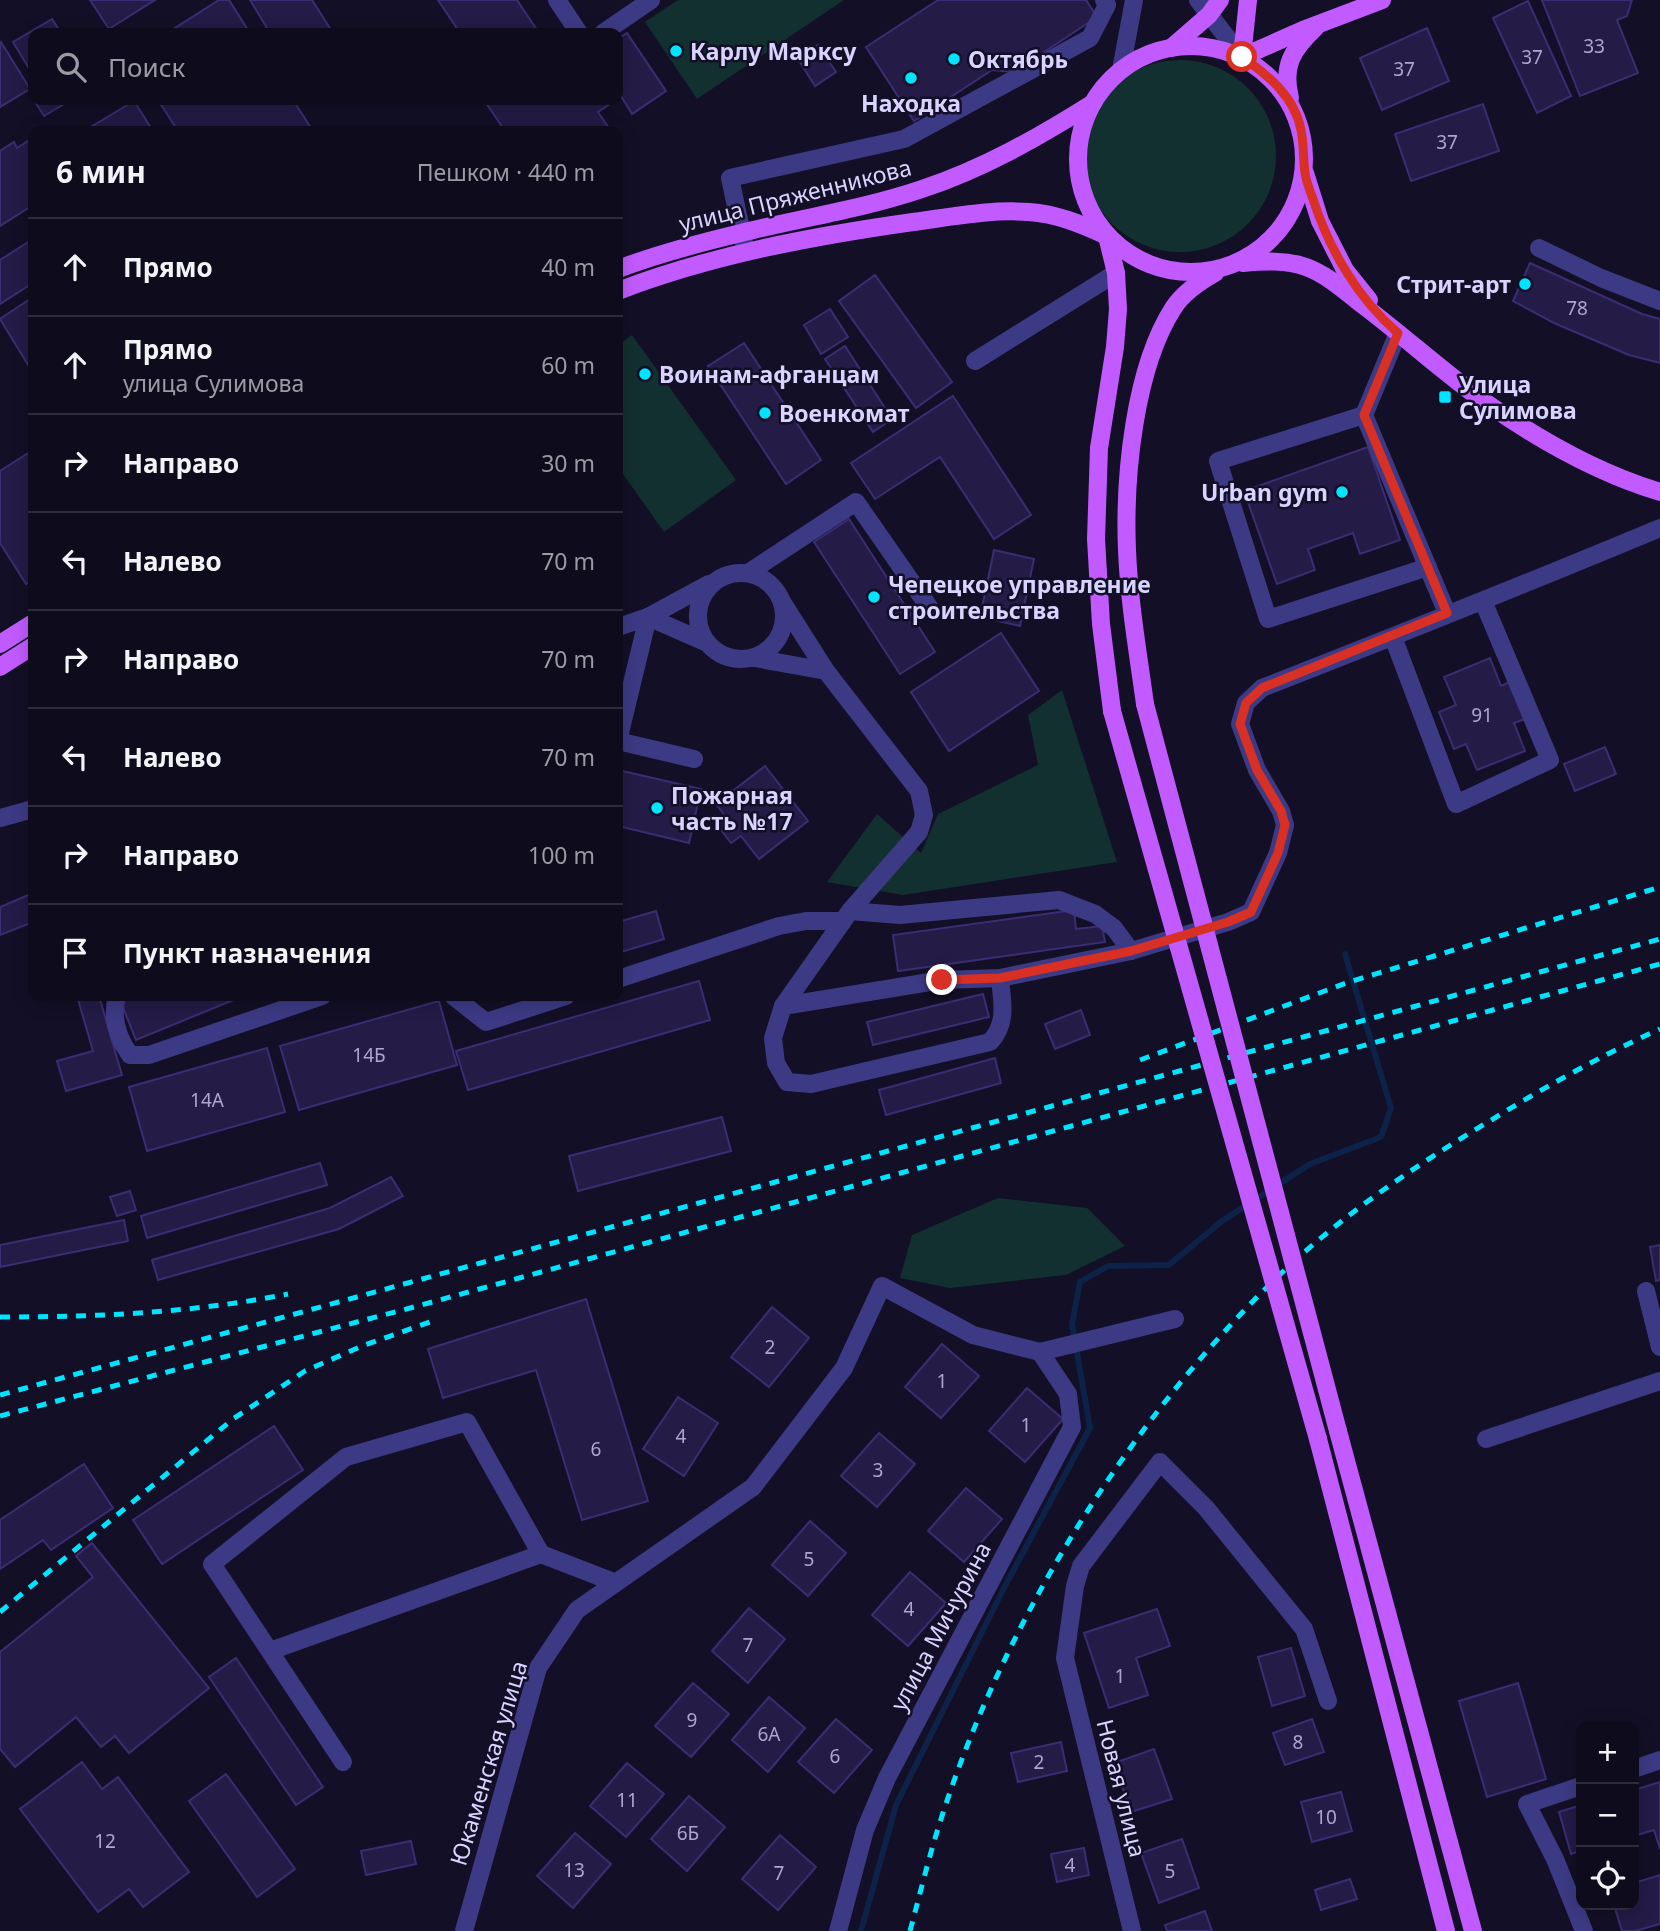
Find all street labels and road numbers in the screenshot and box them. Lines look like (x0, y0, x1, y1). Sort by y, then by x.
street label: улица Пряженникова (675, 151, 915, 239)
street label: улица Мичурина (882, 1536, 998, 1716)
street label: Юкаменская улица (442, 1657, 534, 1869)
street label: Новая улица (1089, 1716, 1155, 1860)

